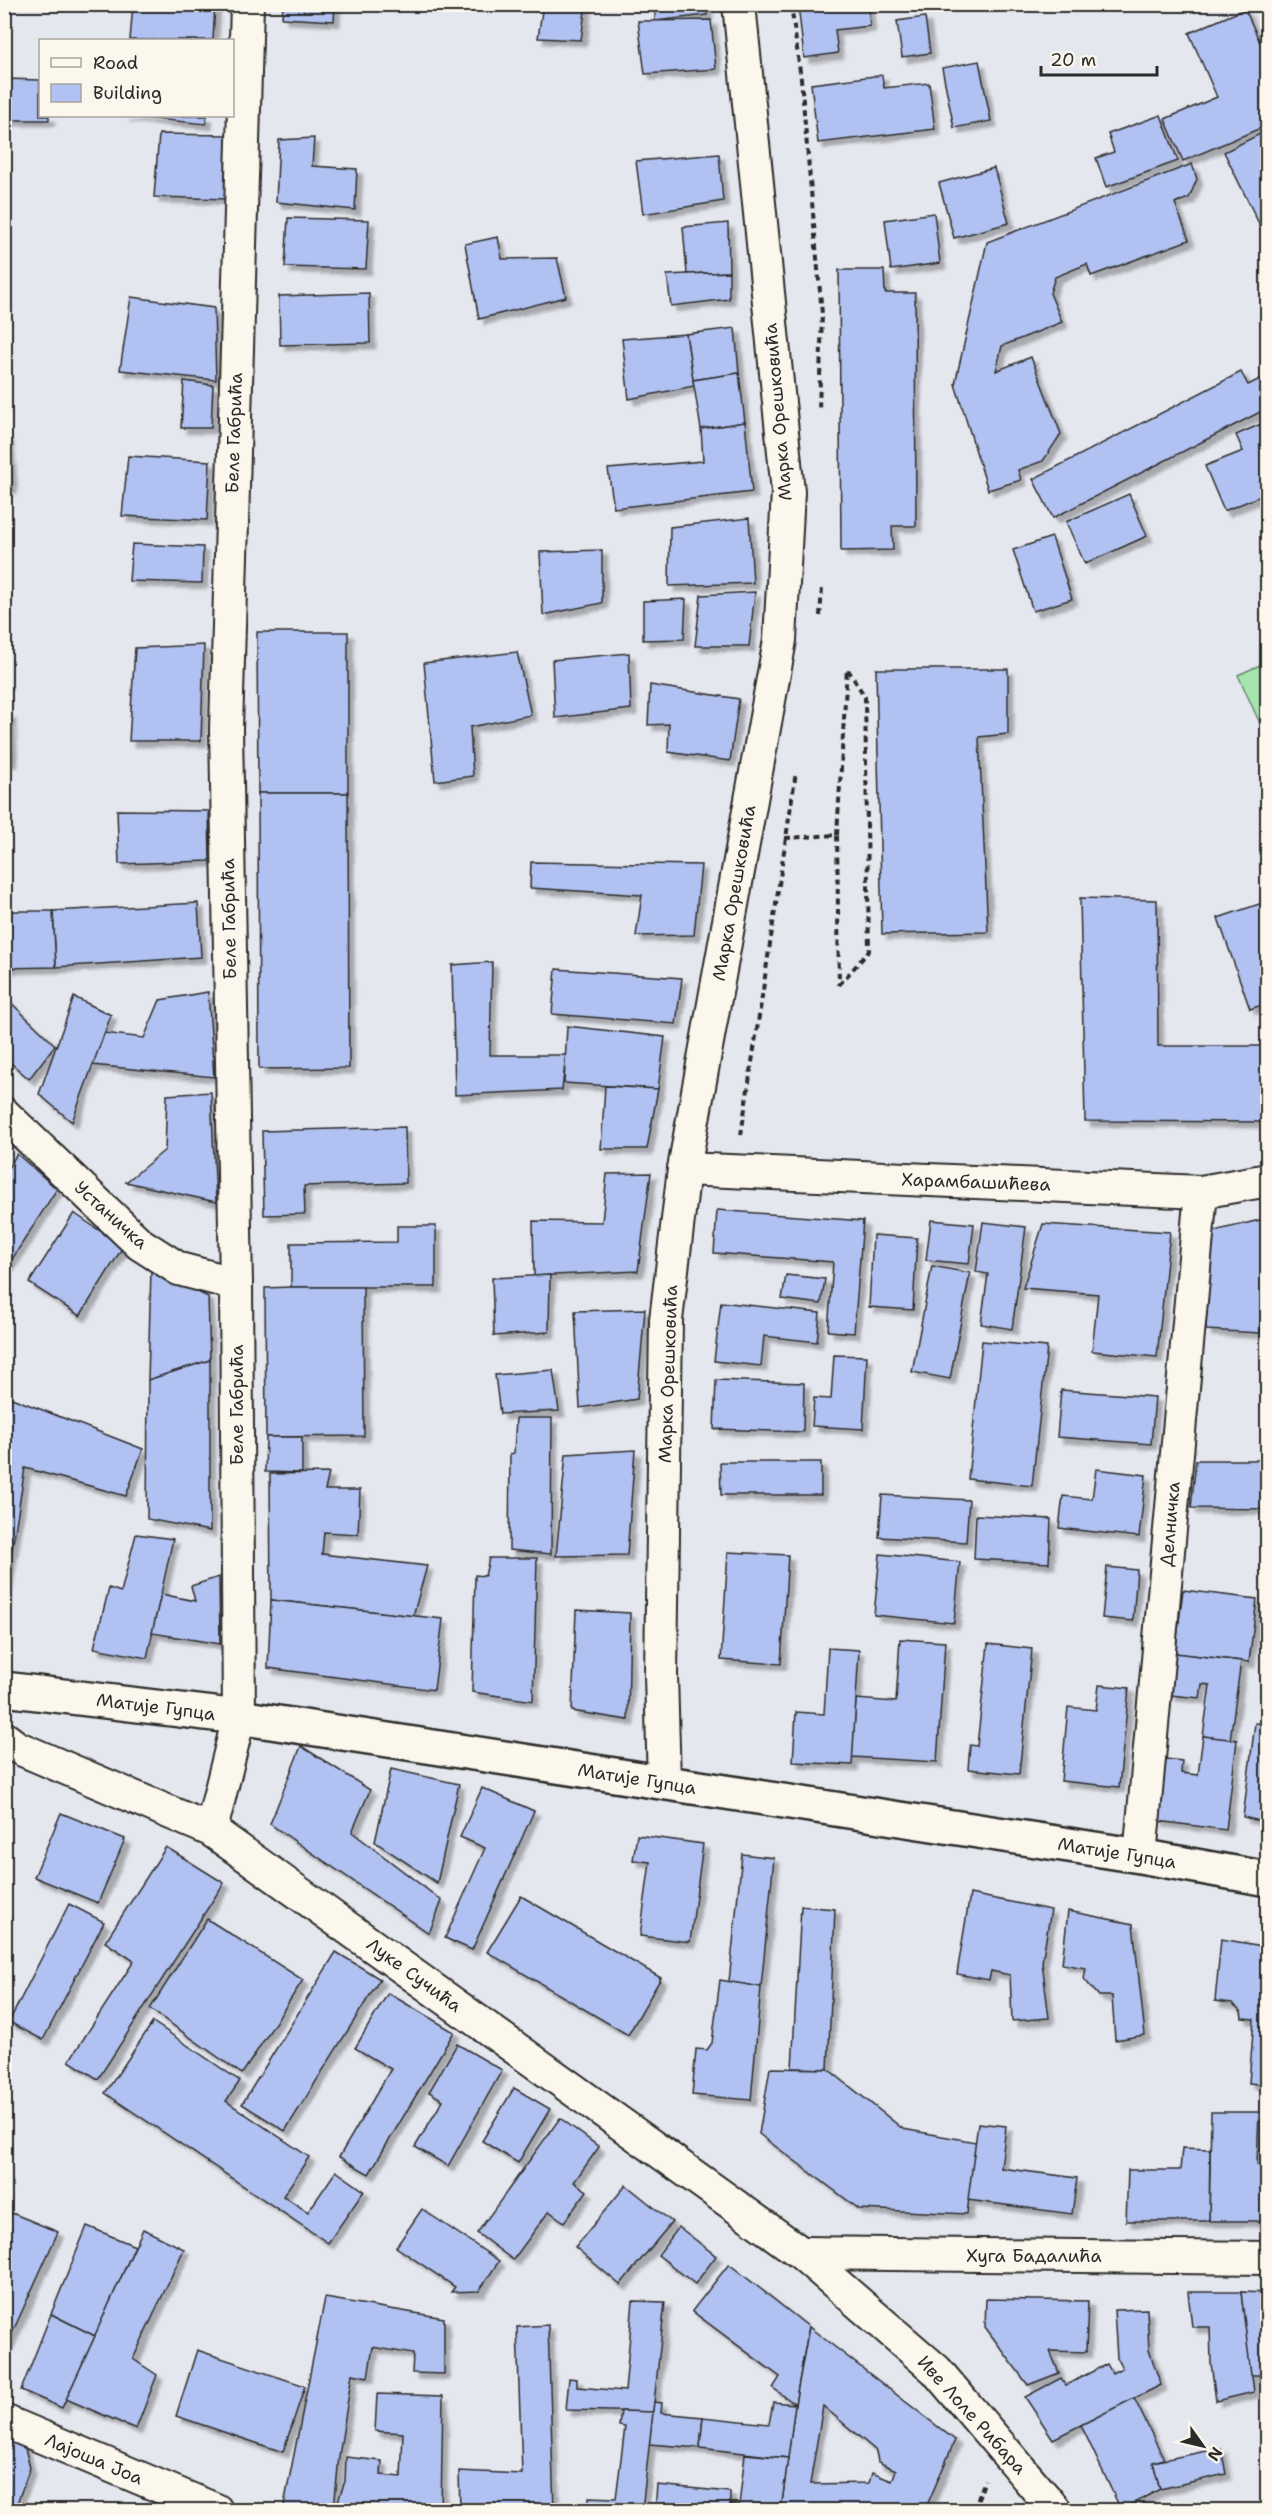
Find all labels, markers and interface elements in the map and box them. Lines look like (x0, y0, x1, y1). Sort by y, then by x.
legend (39, 39, 234, 117)
scale bar (1041, 39, 1156, 77)
text: 20 m (1050, 48, 1096, 72)
text: Road (93, 51, 138, 75)
text: Building (93, 81, 162, 105)
street label: Марка Орешковића (758, 322, 798, 502)
street label: Беле Габрића (220, 372, 248, 494)
street label: Марка Орешковића (707, 803, 761, 983)
street label: Беле Габрића (216, 858, 242, 980)
street label: Харамбашићева (901, 1167, 1051, 1197)
street label: Устаничка (69, 1176, 153, 1254)
street label: Марка Орешковића (653, 1285, 683, 1463)
street label: Беле Габрића (225, 1344, 249, 1466)
street label: Делничка (1154, 1480, 1186, 1568)
street label: Матије Гупца (95, 1688, 217, 1726)
street label: Матије Гупца (576, 1758, 698, 1800)
street label: Матије Гупца (1056, 1832, 1178, 1874)
street label: Луке Сучића (362, 1932, 466, 2018)
street label: Хуга Бадалића (966, 2244, 1102, 2268)
street label: Иве Лоле Рибара (912, 2350, 1032, 2480)
north arrow (1173, 2416, 1233, 2476)
street label: Лајоша Јоа (41, 2428, 147, 2490)
text: N (1203, 2443, 1227, 2465)

